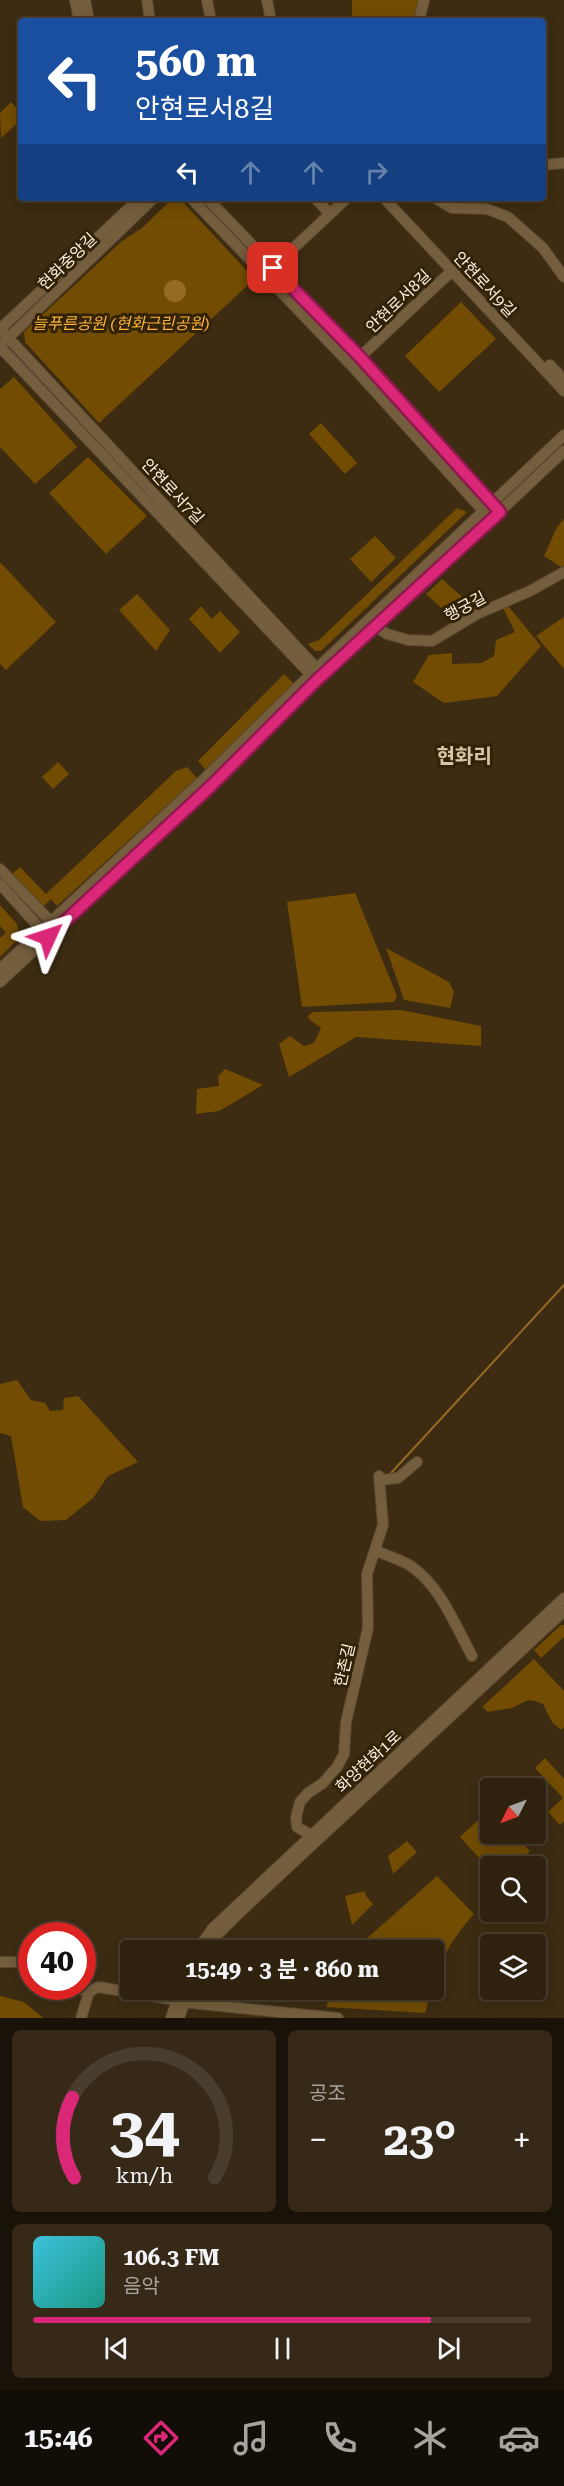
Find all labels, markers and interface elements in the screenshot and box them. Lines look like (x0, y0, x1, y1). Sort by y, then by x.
text: 560 m (135, 37, 257, 86)
icon: left (36, 42, 114, 120)
text: 안현로서8길 (135, 93, 274, 125)
icon: left (171, 156, 204, 189)
icon: ahead (234, 156, 267, 189)
icon: ahead (297, 156, 330, 189)
icon: right (360, 156, 393, 189)
street label: 현화중앙길 (34, 229, 100, 294)
pin (247, 242, 298, 293)
street label: 안현로서9길 (450, 248, 520, 321)
icon: arrive (256, 251, 289, 284)
street label: 안현로서8길 (362, 266, 435, 337)
park label: 늘푸른공원 (현화근린공원) (32, 314, 210, 333)
street label: 안현로서7길 (138, 455, 208, 528)
street label: 행궁길 (441, 588, 489, 625)
district label: 현화리 (436, 744, 492, 768)
position arrow (16, 905, 80, 969)
street label: 한촌길 (330, 1641, 359, 1689)
street label: 화양현화1로 (332, 1726, 405, 1796)
north arrow (480, 1778, 546, 1844)
map controls (480, 1778, 546, 2000)
button: search (480, 1856, 546, 1922)
speed limit sign: 40 (18, 1922, 96, 2000)
button: layers (480, 1934, 546, 2000)
text: 15:49 · 3 분 · 860 m (185, 1957, 379, 1982)
text: 공조 (309, 2081, 346, 2105)
text: 34 (109, 2094, 179, 2167)
text: 23° (384, 2113, 456, 2166)
text: − (309, 2120, 327, 2159)
text: + (513, 2120, 531, 2159)
text: km/h (115, 2163, 173, 2188)
text: 106.3 FM (123, 2245, 220, 2270)
text: 음악 (123, 2274, 160, 2298)
icon: previous (100, 2332, 133, 2365)
icon: pause (266, 2332, 299, 2365)
icon: next (432, 2332, 465, 2365)
icon: directions (140, 2417, 182, 2459)
icon: music (230, 2417, 272, 2459)
icon: phone (319, 2417, 361, 2459)
icon: climate (409, 2417, 451, 2459)
icon: car (498, 2417, 540, 2459)
text: 15:46 (24, 2422, 93, 2454)

